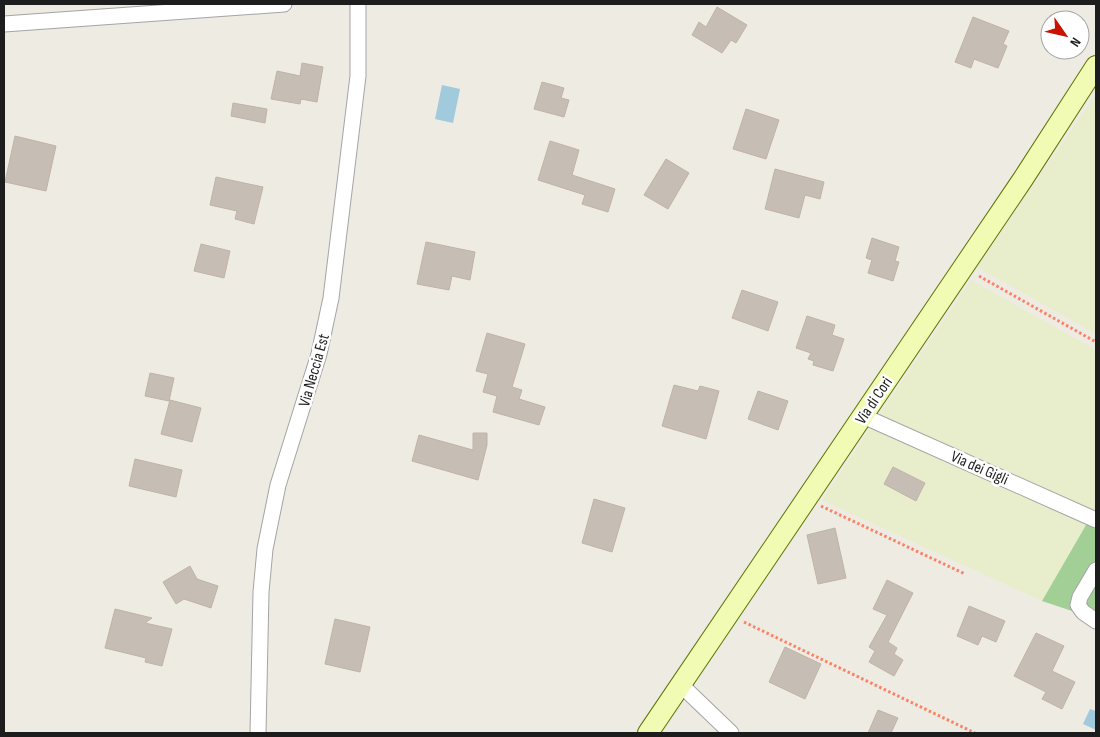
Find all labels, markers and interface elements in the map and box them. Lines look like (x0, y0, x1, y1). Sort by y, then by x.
north arrow (1040, 10, 1090, 60)
text: N (1066, 34, 1085, 50)
street label: Via Neccia Est (295, 332, 334, 409)
street label: Via di Cori (852, 374, 897, 428)
street label: Via dei Gigli (948, 447, 1011, 489)

